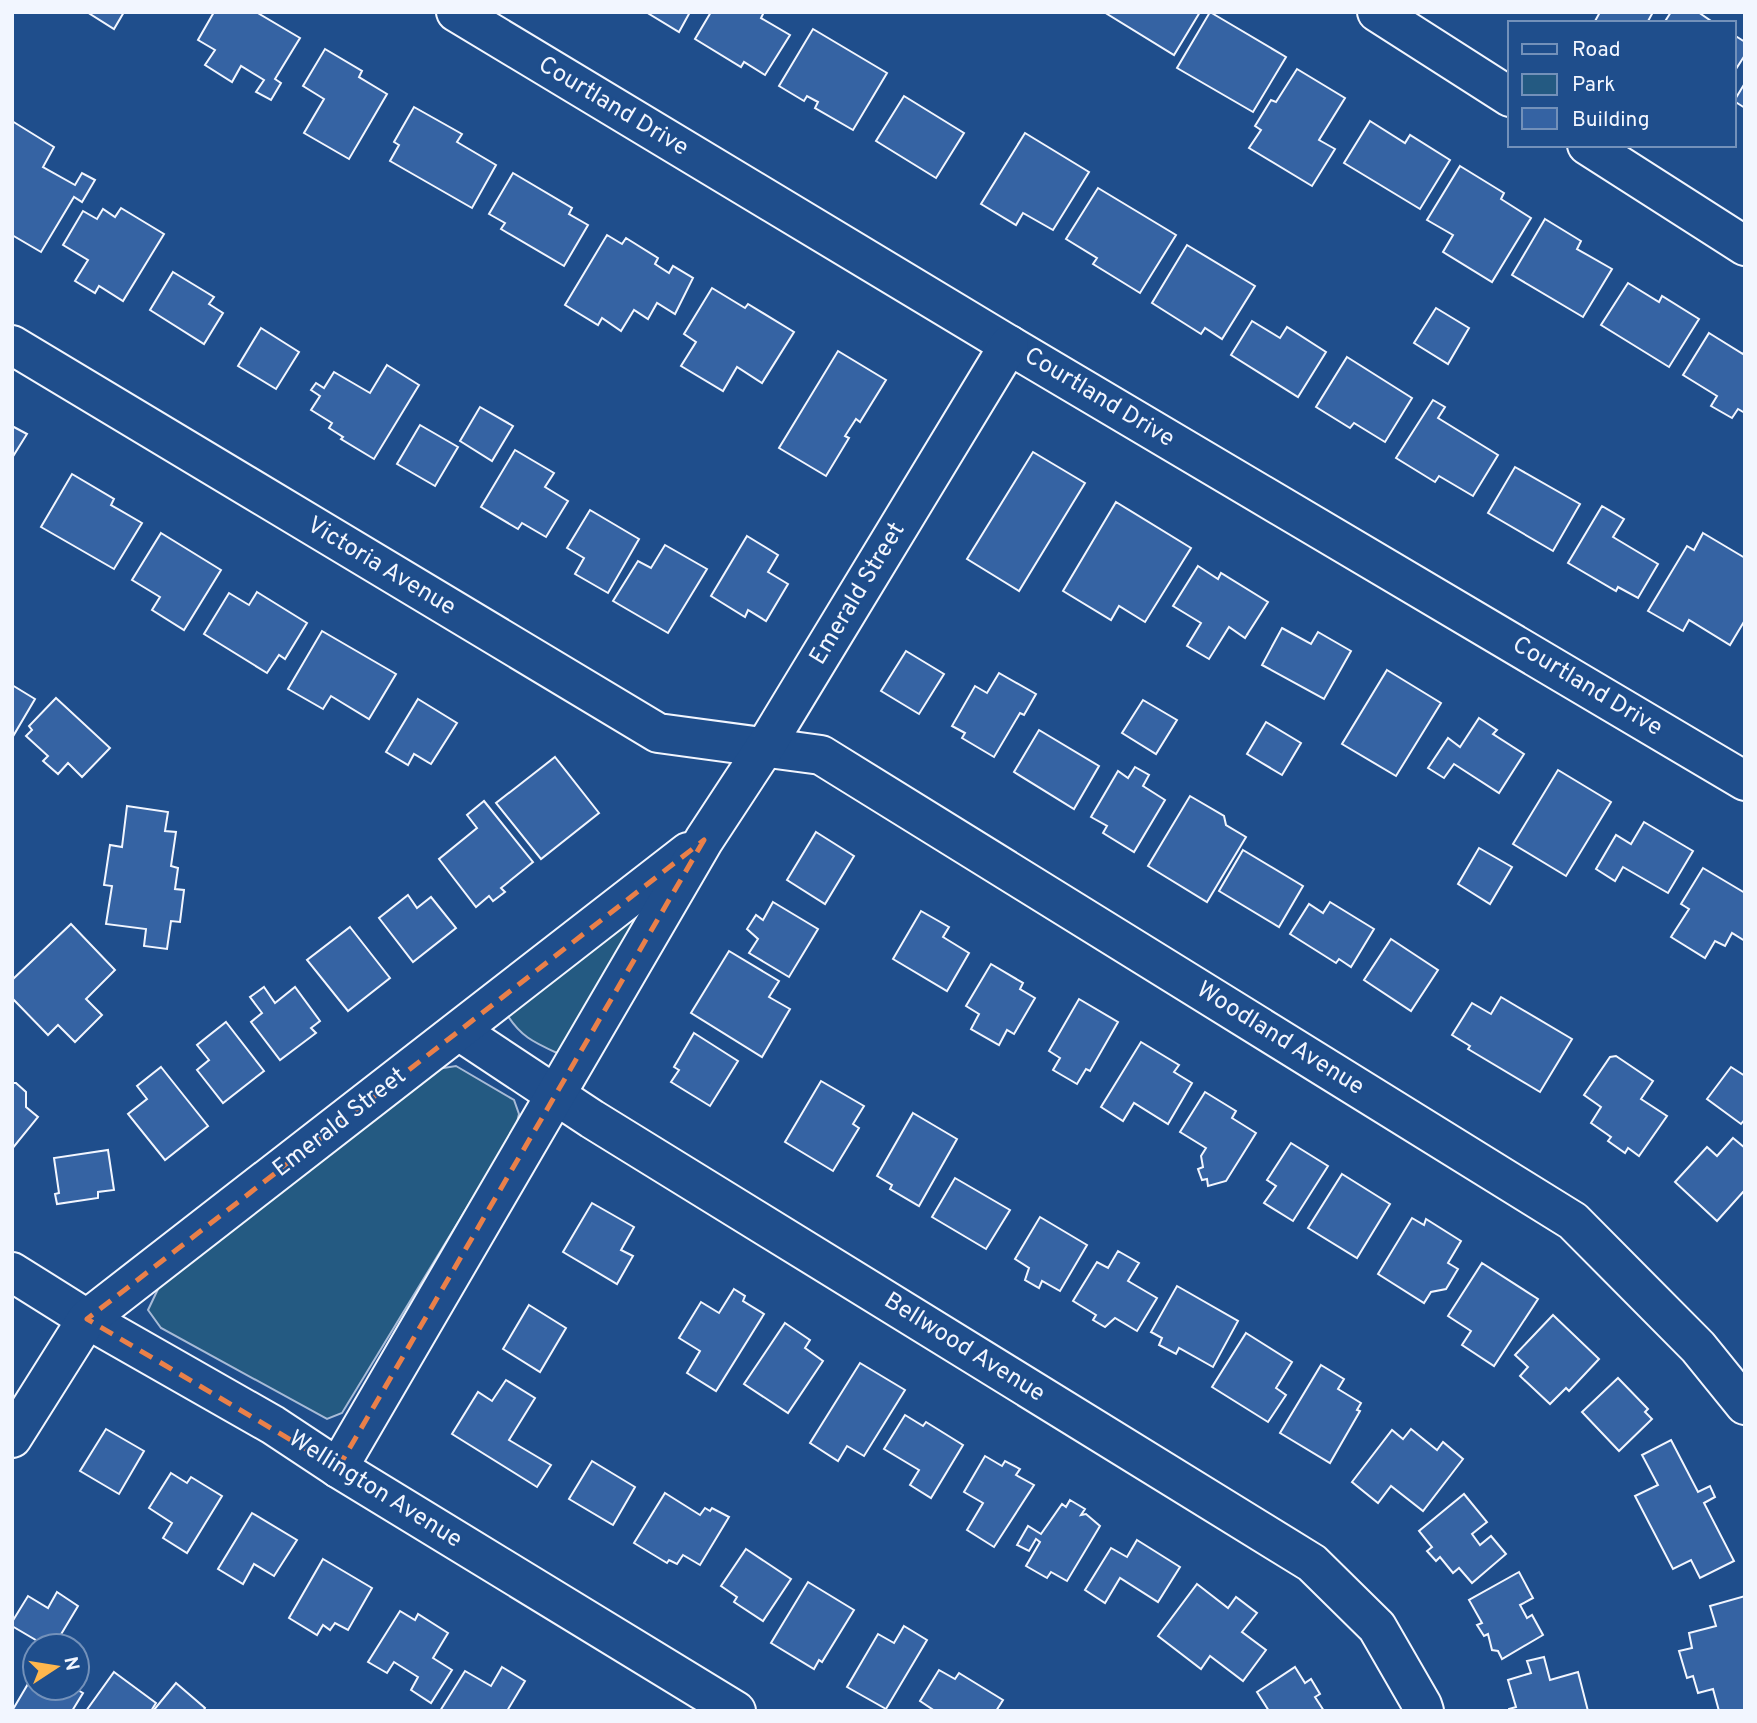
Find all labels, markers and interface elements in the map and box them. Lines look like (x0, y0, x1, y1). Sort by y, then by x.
legend (1508, 21, 1736, 147)
text: Road (1572, 37, 1621, 64)
street label: Courtland Drive (532, 50, 694, 164)
text: Park (1572, 72, 1615, 99)
text: Building (1572, 107, 1650, 134)
street label: Courtland Drive (1018, 341, 1180, 455)
street label: Victoria Avenue (301, 511, 461, 623)
street label: Emerald Street (804, 517, 912, 671)
street label: Courtland Drive (1506, 630, 1668, 744)
street label: Woodland Avenue (1191, 975, 1369, 1103)
street label: Emerald Street (267, 1062, 413, 1184)
street label: Bellwood Avenue (878, 1286, 1050, 1410)
street label: Wellington Avenue (283, 1425, 467, 1555)
north arrow (21, 1632, 91, 1702)
text: N (58, 1655, 84, 1673)

